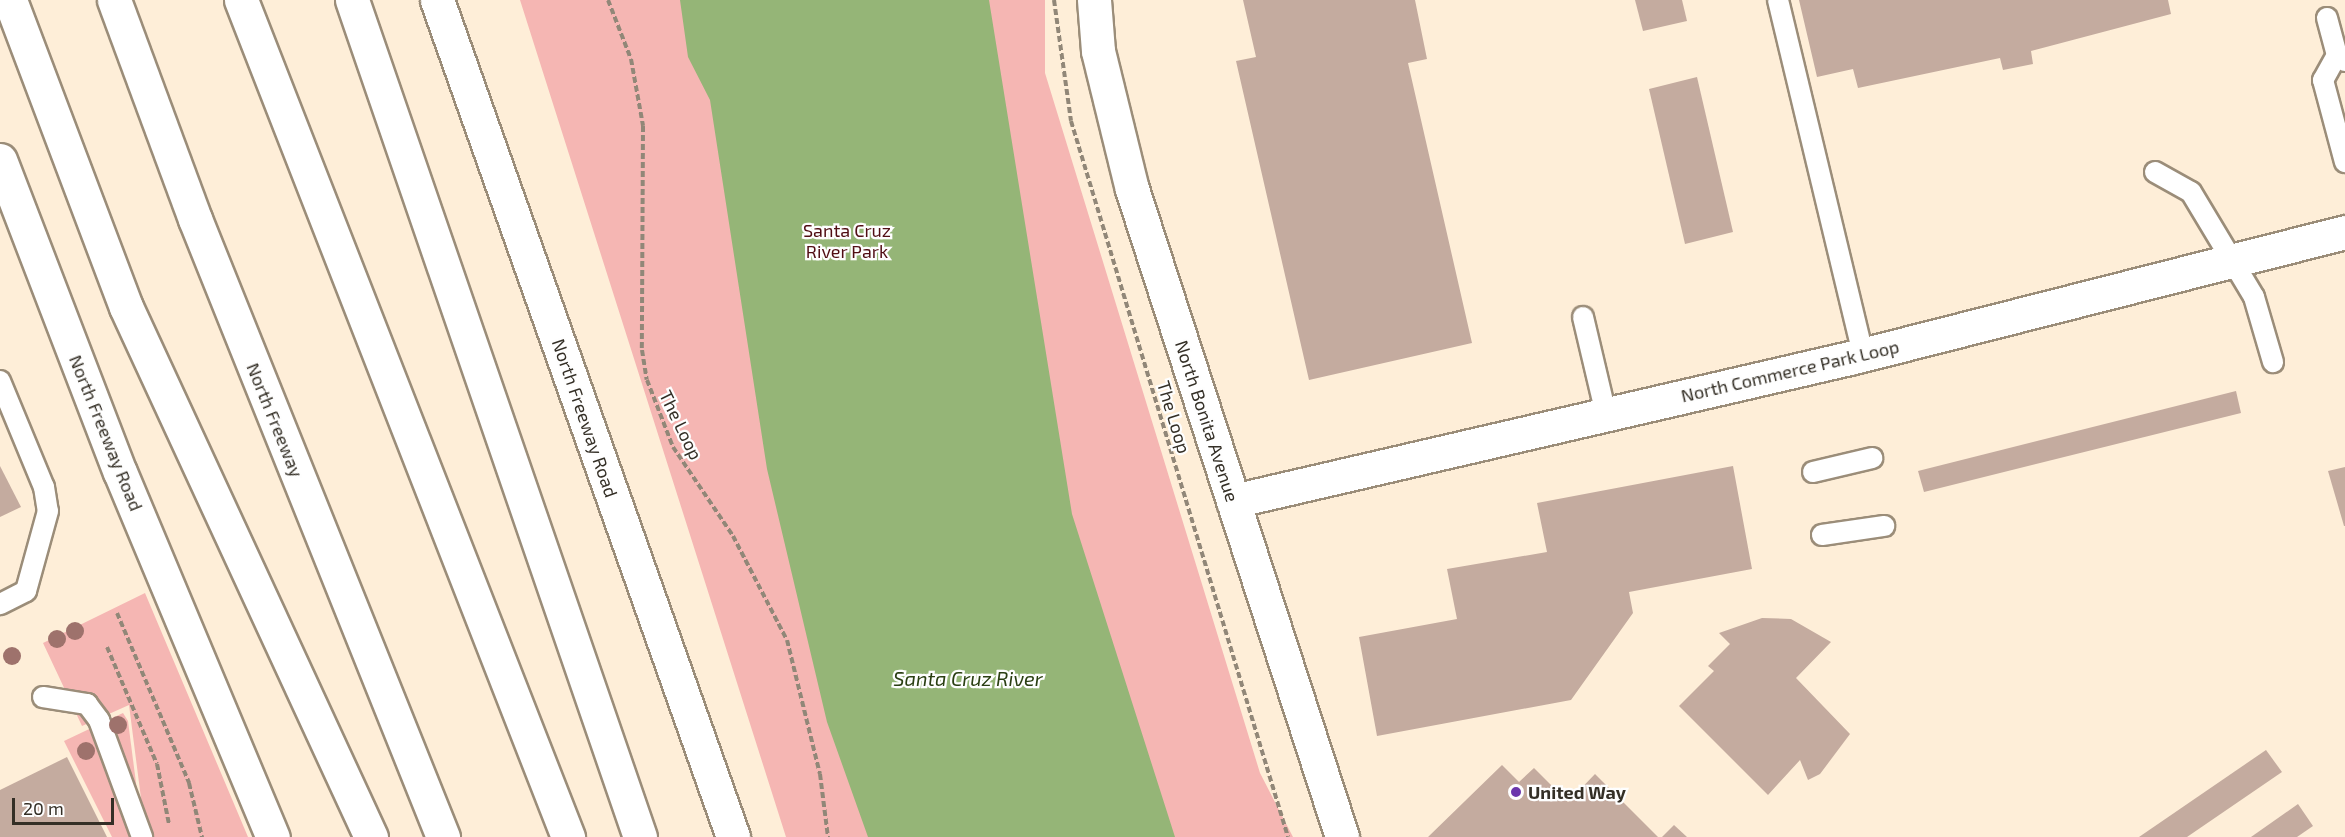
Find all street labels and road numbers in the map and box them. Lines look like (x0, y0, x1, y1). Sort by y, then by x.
street label: North Commerce Park Loop (1679, 335, 1901, 407)
street label: North Freeway Road (548, 336, 622, 500)
street label: North Bonita Avenue (1171, 337, 1243, 505)
street label: North Freeway Road (65, 352, 147, 514)
street label: North Freeway (242, 360, 308, 480)
street label: The Loop (1153, 378, 1195, 456)
street label: The Loop (655, 387, 707, 463)

